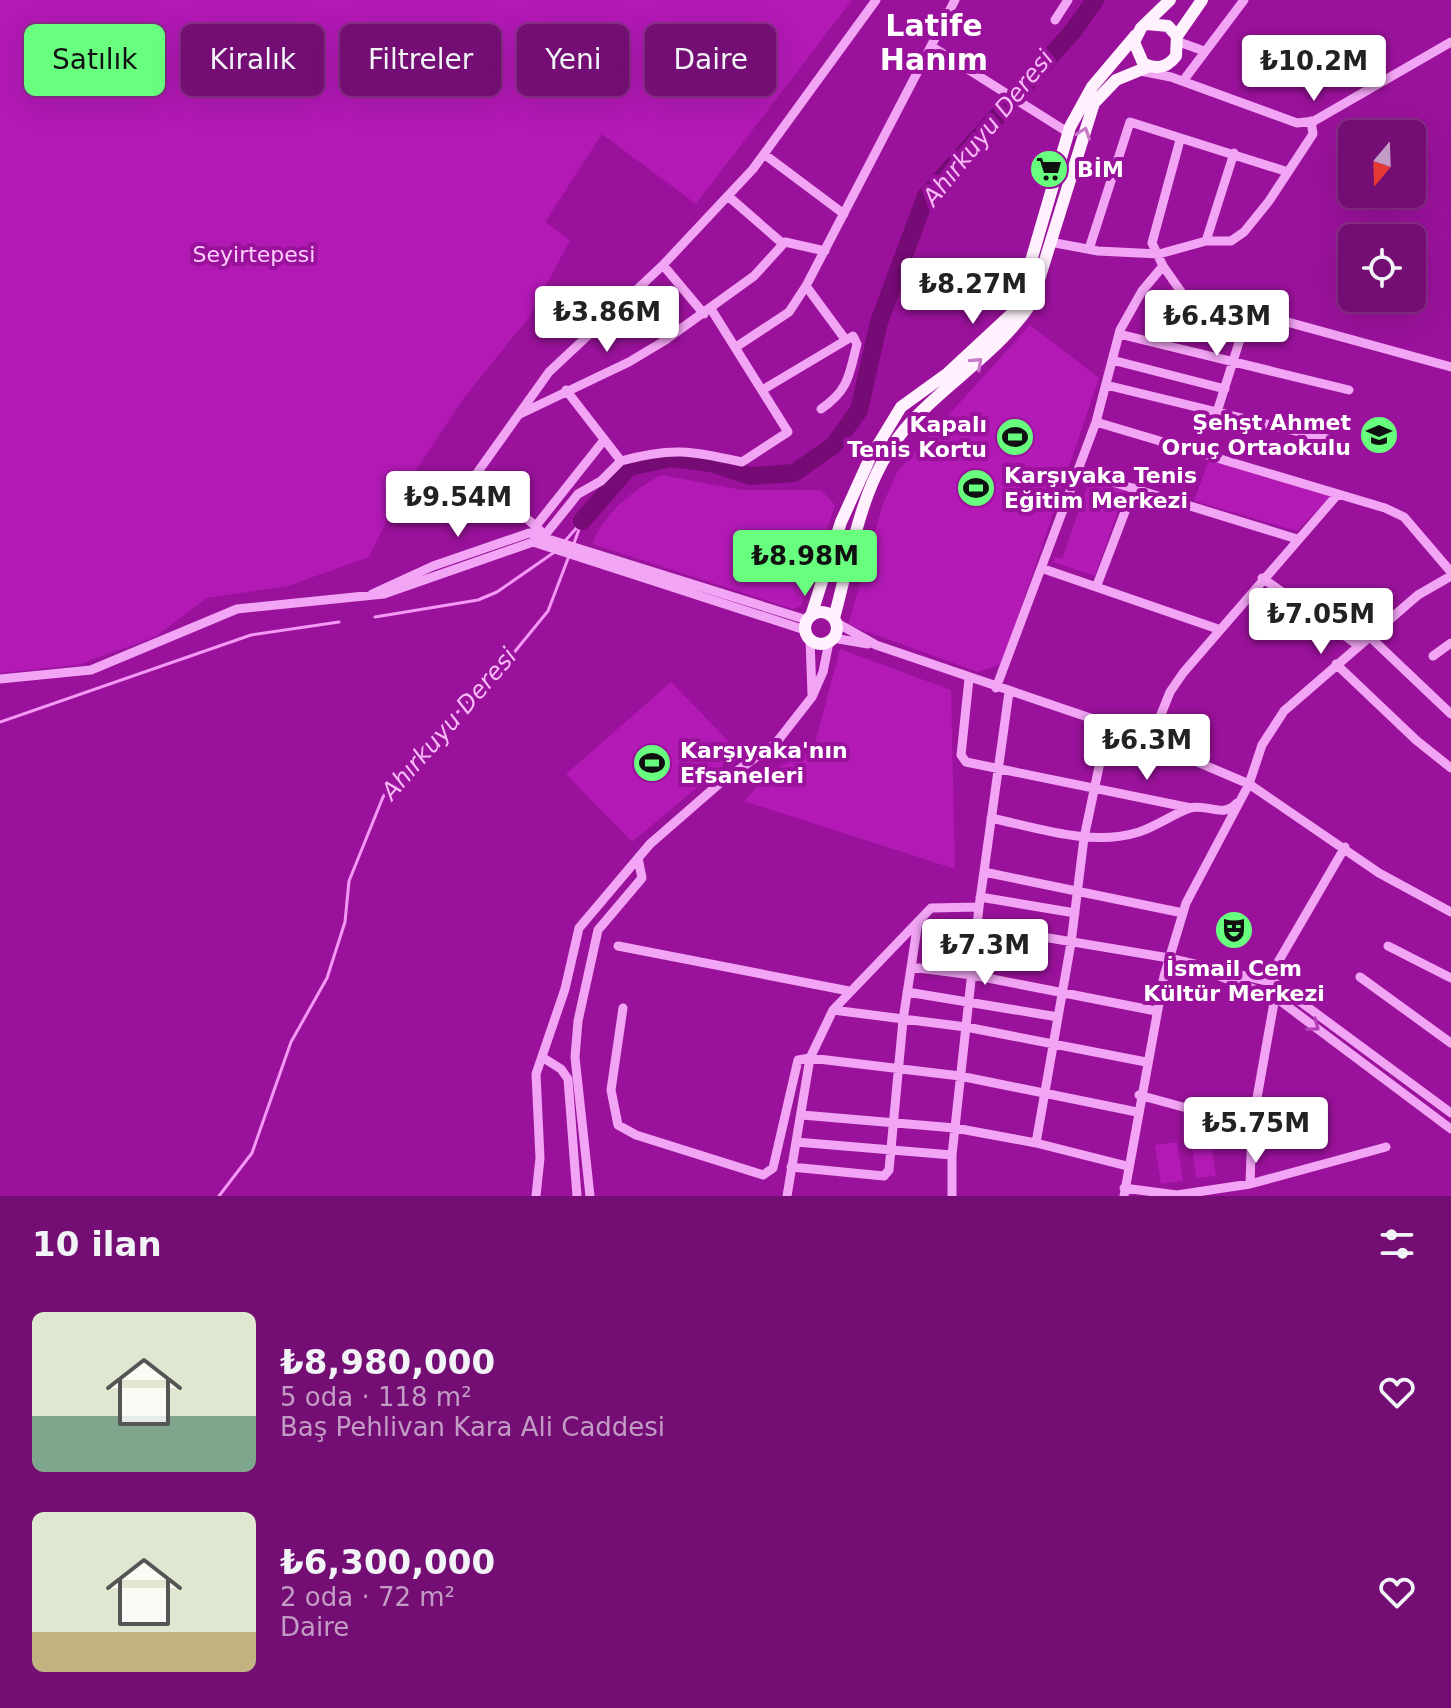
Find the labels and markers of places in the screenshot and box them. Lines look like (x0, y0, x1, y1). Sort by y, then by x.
pin: ₺10.2M (1249, 35, 1379, 103)
supermarket icon: BİM (1028, 148, 1070, 190)
place label: BİM (1077, 157, 1124, 182)
pin: ₺8.27M (908, 258, 1038, 326)
pin: ₺3.86M (542, 286, 672, 354)
pin: ₺6.43M (1152, 290, 1282, 358)
place label: Şehşt Ahmet Oruç Ortaokulu (1162, 410, 1351, 460)
place label: Kapalı Tenis Kortu (847, 412, 987, 462)
school or university icon: Şehşt Ahmet Oruç Ortaokulu (1358, 414, 1400, 456)
sports icon: Kapalı Tenis Kortu (994, 416, 1036, 458)
place label: Karşıyaka Tenis Eğitim Merkezi (1004, 463, 1197, 513)
sports icon: Karşıyaka Tenis Eğitim Merkezi (955, 467, 997, 509)
pin: ₺9.54M (393, 471, 523, 539)
pin: ₺8.98M (740, 530, 870, 598)
pin: ₺7.05M (1256, 588, 1386, 656)
pin: ₺6.3M (1091, 714, 1203, 782)
place label: Karşıyaka'nın Efsaneleri (680, 738, 848, 788)
sports icon: Karşıyaka'nın Efsaneleri (631, 742, 673, 784)
theatre icon: İsmail Cem Kültür Merkezi (1213, 909, 1255, 951)
pin: ₺7.3M (929, 919, 1041, 987)
place label: İsmail Cem Kültür Merkezi (1143, 956, 1325, 1006)
pin: ₺5.75M (1191, 1097, 1321, 1165)

